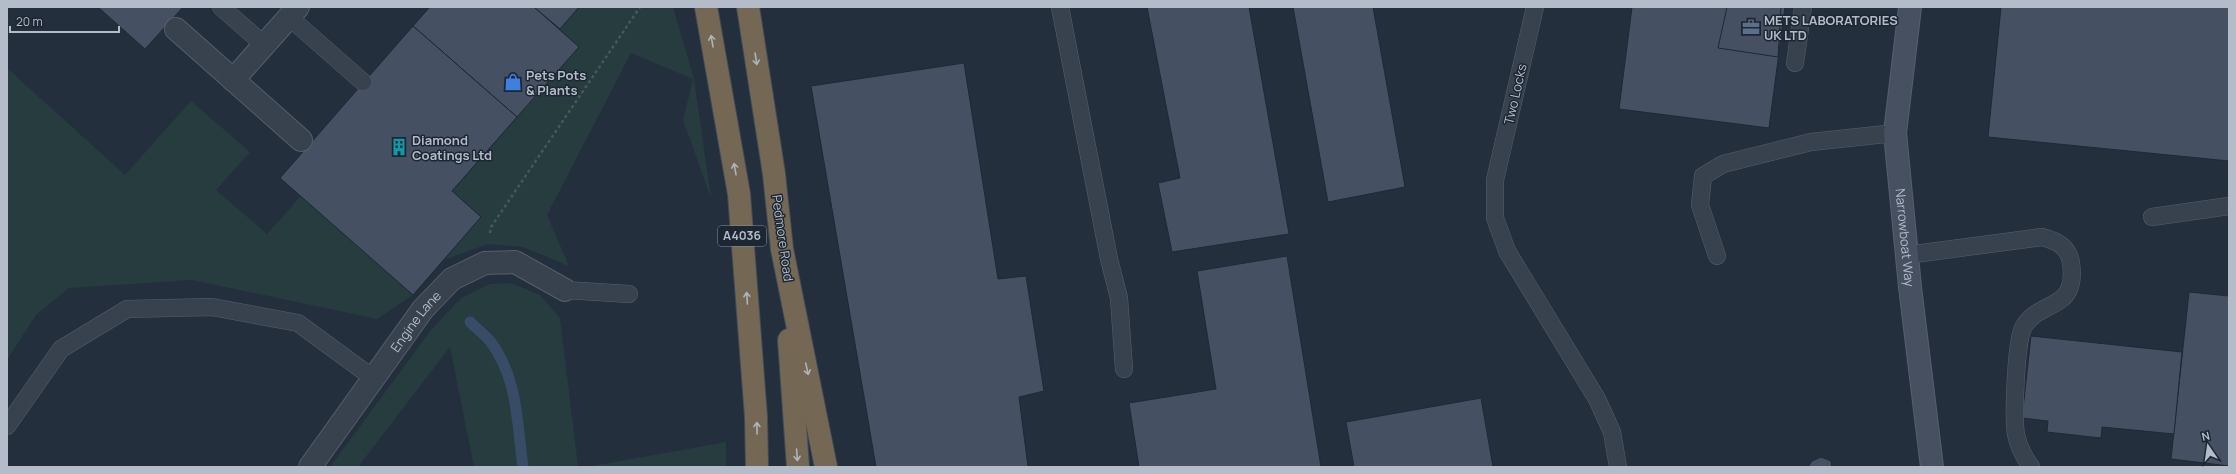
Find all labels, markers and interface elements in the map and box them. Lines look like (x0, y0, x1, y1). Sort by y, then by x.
scale bar (10, 8, 119, 34)
place label: METS LABORATORIES UK LTD (1764, 11, 1898, 44)
text: 20 m (16, 13, 43, 30)
office icon: METS LABORATORIES UK LTD (1741, 17, 1761, 37)
one-way arrow (708, 35, 716, 48)
one-way arrow (752, 52, 760, 65)
street label: Two Locks (1499, 62, 1531, 126)
place label: Pets Pots & Plants (526, 66, 586, 99)
shop icon: Pets Pots & Plants (503, 72, 523, 92)
place label: Diamond Coatings Ltd (412, 131, 492, 164)
building icon: Diamond Coatings Ltd (389, 137, 409, 157)
one-way arrow (731, 163, 739, 176)
street label: Narrowboat Way (1891, 188, 1919, 288)
street label: Pedmore Road (768, 193, 798, 283)
road number: A4036 (718, 226, 766, 246)
street label: Engine Lane (386, 286, 445, 356)
one-way arrow (744, 292, 751, 305)
one-way arrow (803, 362, 811, 375)
one-way arrow (753, 422, 760, 435)
north arrow (2188, 426, 2228, 466)
text: N (2200, 428, 2211, 444)
one-way arrow (793, 448, 800, 461)

